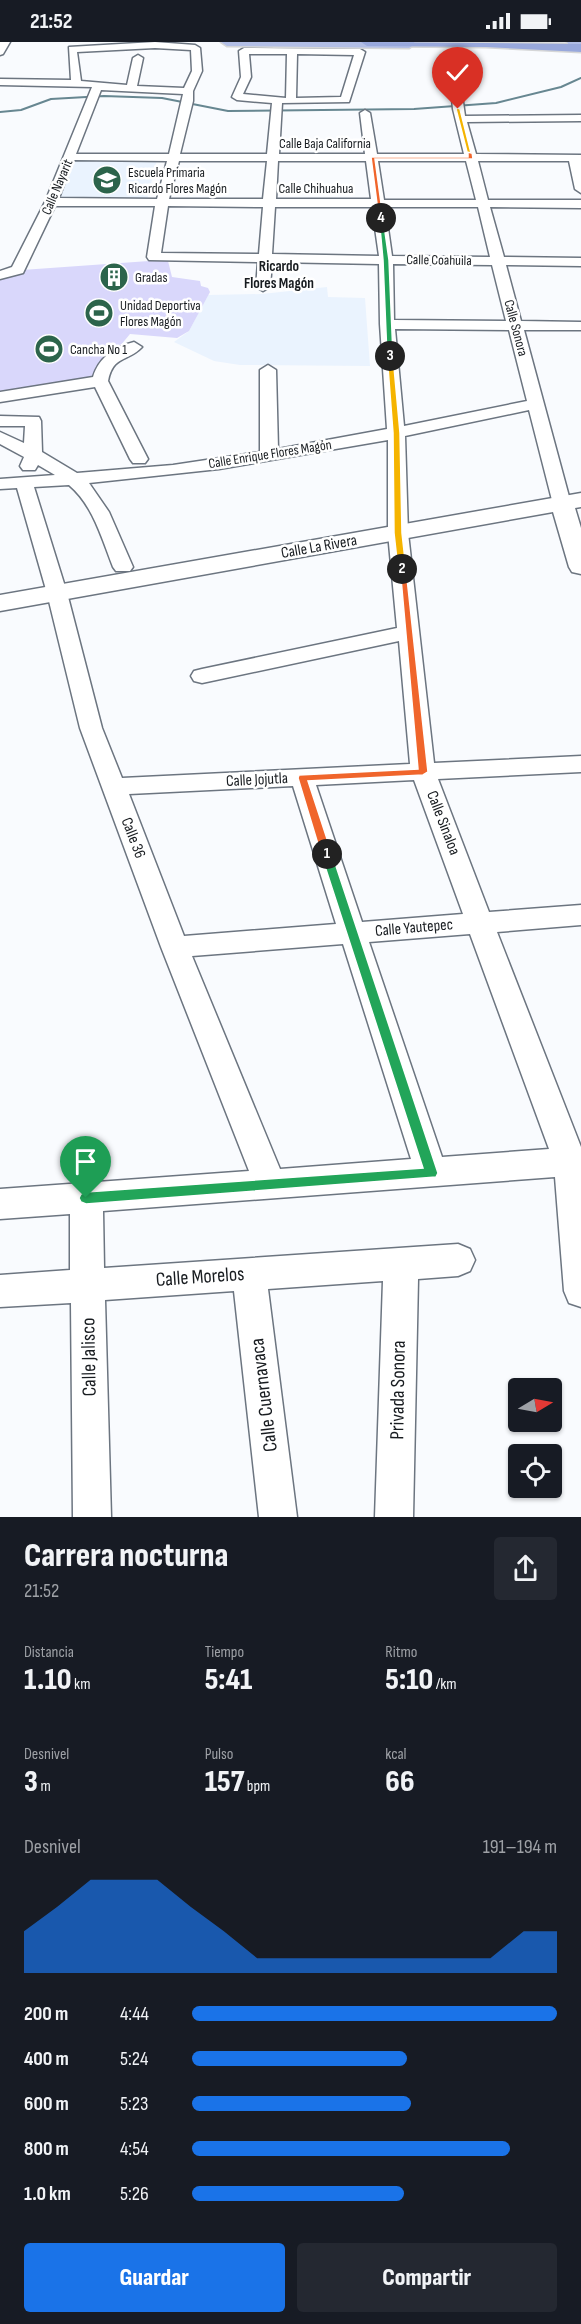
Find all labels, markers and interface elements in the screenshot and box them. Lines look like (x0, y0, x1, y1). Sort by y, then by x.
text: 21:52 (30, 8, 73, 35)
pin (432, 47, 483, 109)
icon: check (441, 56, 474, 89)
street label: Calle Baja California (279, 135, 371, 152)
street label: Calle Nayarit (38, 157, 76, 217)
school or university icon: Escuela Primaria Ricardo Flores Magón (91, 164, 123, 196)
place label: Escuela Primaria Ricardo Flores Magón (128, 164, 227, 197)
street label: Calle Chihuahua (279, 180, 353, 197)
pin: 4 (366, 203, 396, 233)
text: 4 (377, 208, 385, 227)
street label: Calle Coahuila (406, 251, 472, 269)
district label: Ricardo Flores Magón (244, 257, 314, 293)
building icon: Gradas (98, 261, 130, 293)
place label: Gradas (135, 269, 167, 286)
sports icon: Unidad Deportiva Flores Magón (83, 297, 115, 329)
place label: Unidad Deportiva Flores Magón (120, 297, 201, 330)
street label: Calle Sonora (500, 298, 532, 358)
sports icon: Cancha No 1 (33, 333, 65, 365)
place label: Cancha No 1 (70, 341, 127, 358)
pin: 3 (375, 341, 405, 371)
text: 3 (386, 346, 394, 365)
street label: Calle Enrique Flores Magón (207, 436, 333, 472)
street label: Calle La Rivera (280, 531, 358, 563)
pin: 2 (387, 554, 417, 584)
text: 2 (398, 559, 406, 578)
street label: Calle Jojutla (226, 769, 288, 791)
street label: Calle Sinaloa (422, 788, 464, 858)
street label: Calle 36 (117, 815, 149, 861)
pin: 1 (312, 839, 342, 869)
text: 1 (324, 844, 330, 863)
street label: Calle Yautepec (374, 915, 454, 941)
pin (60, 1136, 111, 1198)
icon: arrive (69, 1145, 102, 1178)
street label: Calle Morelos (155, 1262, 245, 1292)
street label: Calle Jalisco (76, 1317, 102, 1397)
street label: Calle Cuernavaca (245, 1337, 283, 1453)
street label: Privada Sonora (385, 1340, 411, 1440)
north arrow (508, 1378, 562, 1432)
map controls (508, 1378, 562, 1498)
button: locate (508, 1444, 562, 1498)
text: Carrera nocturna (24, 1536, 228, 1576)
button: share (494, 1537, 557, 1600)
text: 21:52 (24, 1579, 59, 1603)
text: Distancia (24, 1643, 74, 1662)
text: Tiempo (205, 1643, 244, 1662)
text: Ritmo (385, 1643, 418, 1662)
text: 1.10 (24, 1662, 72, 1698)
text: 5:41 (205, 1662, 252, 1698)
text: 5:10 (385, 1662, 433, 1698)
text: km (72, 1675, 91, 1694)
text: /km (433, 1675, 457, 1694)
text: Desnivel (24, 1745, 69, 1764)
text: Pulso (205, 1745, 233, 1764)
text: kcal (385, 1745, 407, 1764)
text: 3 (24, 1764, 38, 1800)
text: 157 (205, 1764, 244, 1800)
text: 66 (385, 1764, 415, 1800)
text: m (38, 1777, 51, 1796)
text: bpm (244, 1777, 270, 1796)
text: Desnivel (24, 1835, 81, 1859)
text: 191–194 m (483, 1835, 557, 1859)
text: 200 m (24, 2002, 68, 2026)
text: 4:44 (120, 2002, 149, 2026)
text: 400 m (24, 2047, 69, 2071)
text: 5:24 (120, 2047, 148, 2071)
text: 600 m (24, 2092, 69, 2116)
text: 5:23 (120, 2092, 148, 2116)
text: 800 m (24, 2137, 69, 2161)
text: 4:54 (120, 2137, 149, 2161)
text: 1.0 km (24, 2182, 71, 2206)
text: 5:26 (120, 2182, 149, 2206)
button: Guardar (24, 2243, 285, 2312)
button: Compartir (297, 2243, 557, 2312)

